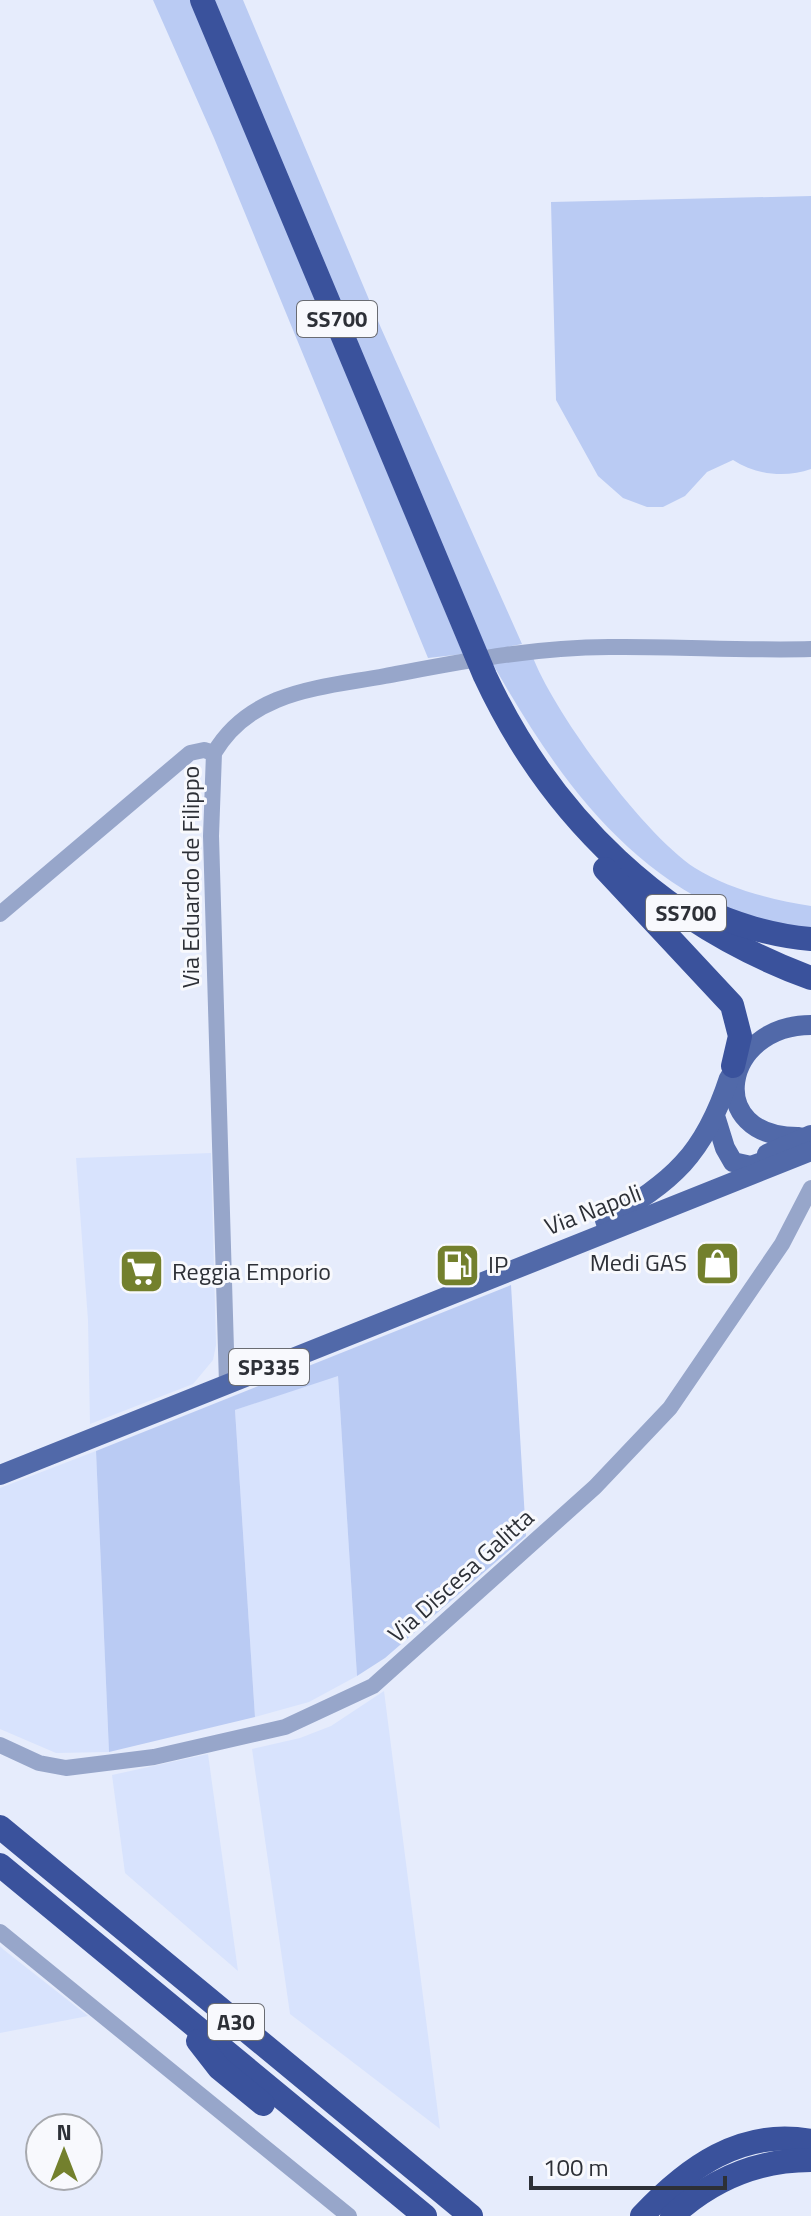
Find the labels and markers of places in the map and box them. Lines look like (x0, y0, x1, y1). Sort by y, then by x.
shop icon: Medi GAS (694, 1239, 742, 1287)
fuel station icon: IP (433, 1241, 481, 1289)
place label: Medi GAS (590, 1244, 687, 1280)
place label: IP (488, 1246, 508, 1282)
supermarket icon: Reggia Emporio (117, 1248, 165, 1296)
place label: Reggia Emporio (172, 1253, 331, 1289)

